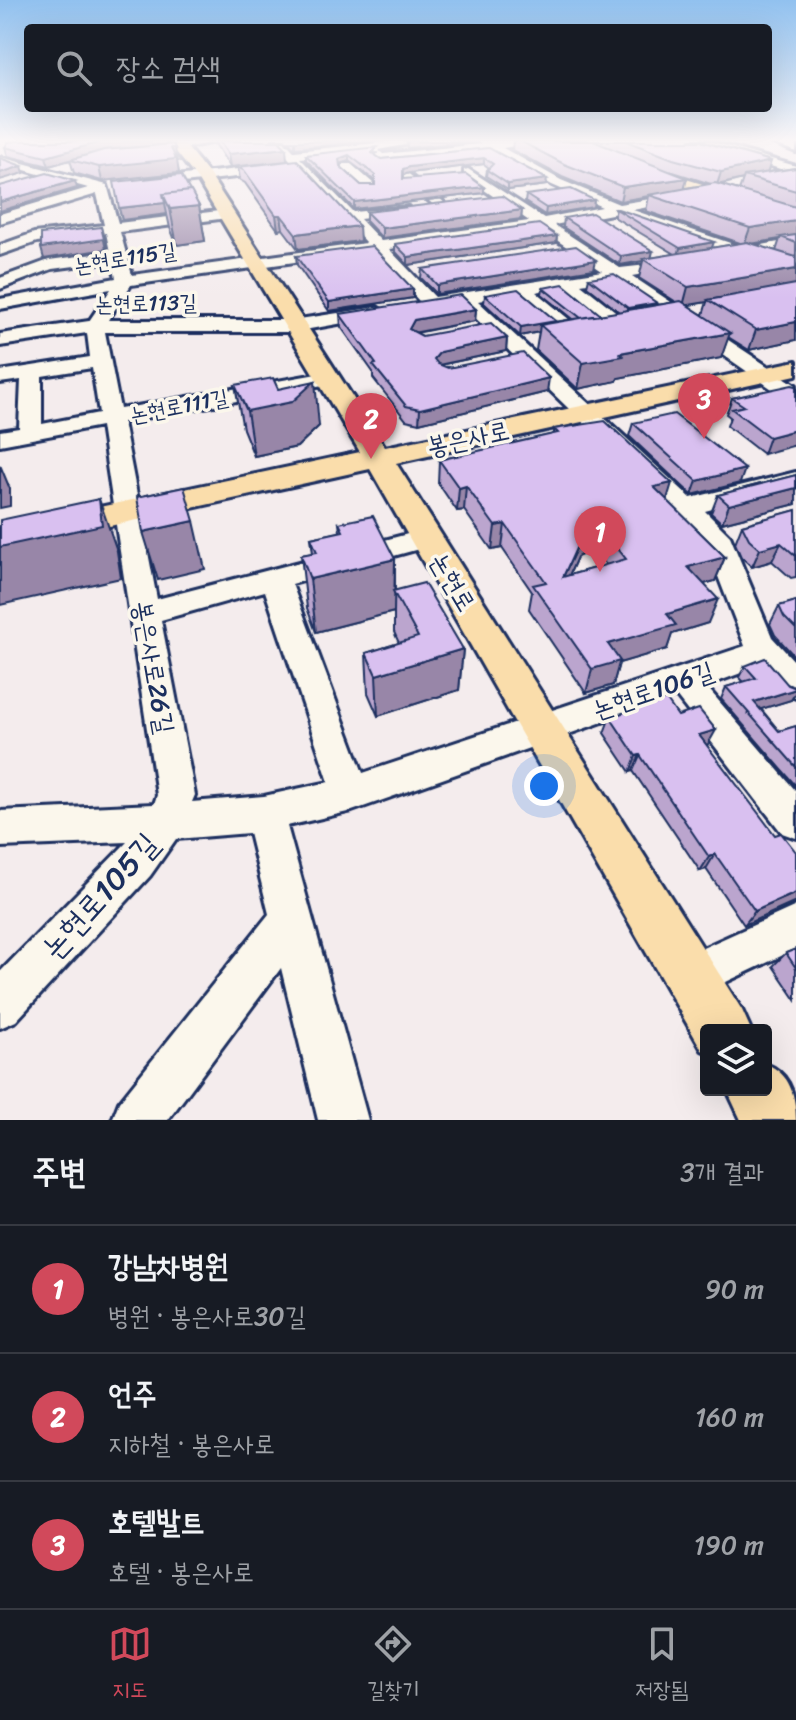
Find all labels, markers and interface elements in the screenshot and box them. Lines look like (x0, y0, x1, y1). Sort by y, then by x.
search box (24, 24, 772, 112)
text: 장소 검색 (116, 41, 220, 95)
icon: search (52, 46, 96, 90)
street label: 논현로115길 (71, 231, 179, 285)
street label: 논현로113길 (95, 283, 198, 323)
pin: 3 (678, 373, 730, 439)
street label: 논현로111길 (127, 377, 232, 435)
pin: 2 (345, 393, 397, 459)
street label: 봉은사로 (422, 407, 514, 469)
pin: 1 (574, 506, 626, 572)
street label: 논현로 (417, 543, 489, 621)
street label: 봉은사로26길 (120, 597, 188, 737)
street label: 논현로106길 (586, 648, 720, 732)
your location (524, 766, 564, 806)
street label: 논현로105길 (26, 819, 174, 973)
map controls (700, 1024, 772, 1096)
button: layers (700, 1024, 772, 1096)
text: 주변 (32, 1142, 87, 1202)
text: 3개 결과 (680, 1149, 764, 1195)
text: 강남차병원 (108, 1239, 229, 1293)
text: 1 (52, 1266, 64, 1312)
text: 90 m (705, 1266, 764, 1312)
text: 병원 · 봉은사로30길 (108, 1293, 306, 1339)
text: 언주 (108, 1367, 156, 1421)
text: 2 (50, 1394, 66, 1440)
text: 160 m (695, 1394, 764, 1440)
text: 지하철 · 봉은사로 (108, 1421, 275, 1467)
text: 호텔발트 (108, 1495, 205, 1549)
text: 3 (51, 1522, 65, 1568)
text: 190 m (694, 1522, 764, 1568)
text: 호텔 · 봉은사로 (108, 1549, 254, 1595)
tab: 지도 (108, 1622, 152, 1709)
tab: 길찾기 (367, 1622, 420, 1709)
tab: 저장됨 (635, 1622, 688, 1709)

